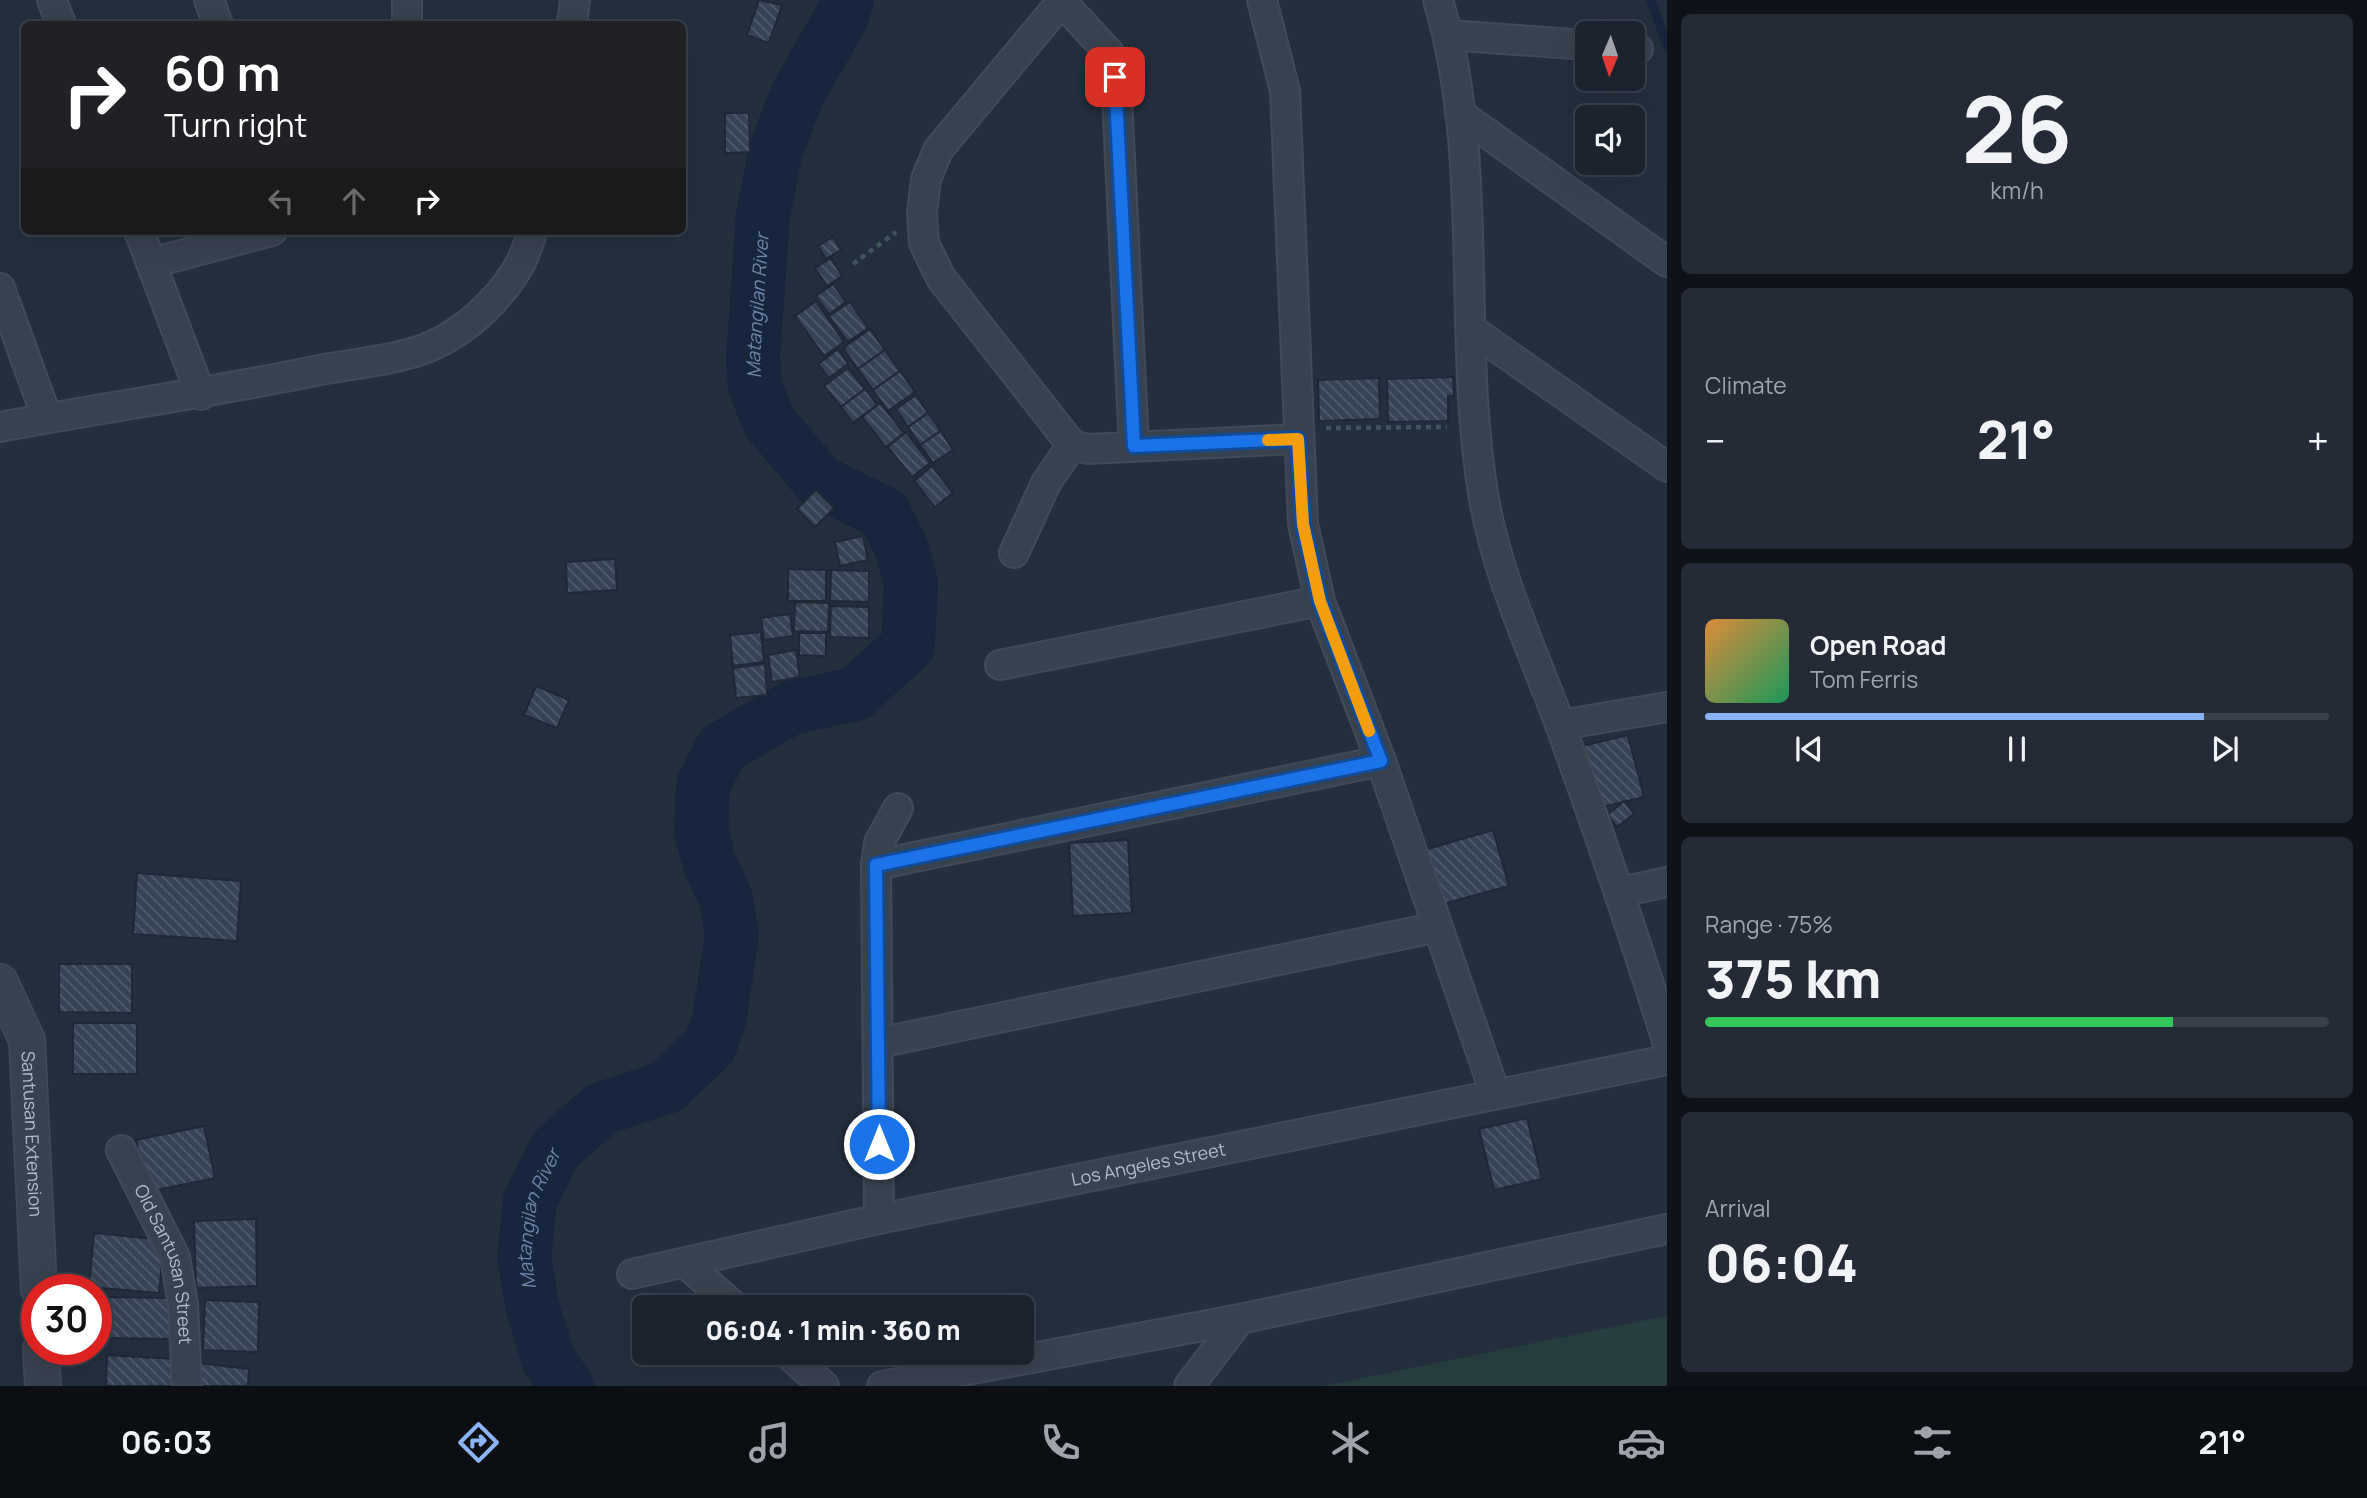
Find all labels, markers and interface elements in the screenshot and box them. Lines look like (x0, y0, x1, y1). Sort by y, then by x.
north arrow (1575, 21, 1645, 91)
map controls (1575, 21, 1645, 175)
text: 60 m (164, 39, 281, 106)
pin (1085, 47, 1145, 107)
icon: right (49, 49, 140, 140)
icon: arrive (1096, 58, 1134, 96)
text: 26 (1962, 66, 2072, 190)
text: Turn right (164, 103, 307, 147)
button: sound (1575, 105, 1645, 175)
text: km/h (1990, 174, 2044, 206)
icon: left (262, 182, 300, 220)
icon: ahead (335, 182, 373, 220)
icon: right (408, 182, 446, 220)
water label: Matangilan River (740, 230, 775, 379)
text: Climate (1705, 369, 1787, 401)
text: 21° (1977, 404, 2056, 475)
text: − (1705, 414, 1726, 466)
text: + (2307, 414, 2329, 466)
text: Open Road (1810, 627, 1946, 663)
text: Tom Ferris (1810, 663, 1918, 695)
icon: previous (1790, 730, 1828, 768)
icon: pause (1998, 730, 2036, 768)
icon: next (2206, 730, 2244, 768)
text: Range · 75% (1705, 908, 1833, 940)
text: 375 km (1705, 943, 1881, 1014)
street label: Santusan Extension (17, 1050, 48, 1217)
position arrow (842, 1107, 916, 1181)
street label: Los Angeles Street (1069, 1136, 1228, 1191)
water label: Matangilan River (511, 1143, 567, 1291)
street label: Old Santusan Street (129, 1180, 198, 1345)
text: Arrival (1705, 1192, 1771, 1224)
text: 06:04 (1705, 1227, 1858, 1298)
speed limit sign: 30 (21, 1274, 112, 1365)
text: 06:04 · 1 min · 360 m (706, 1312, 960, 1348)
icon: directions (454, 1418, 503, 1467)
icon: music (745, 1418, 794, 1467)
icon: phone (1036, 1418, 1085, 1467)
icon: climate (1326, 1418, 1375, 1467)
icon: car (1617, 1418, 1666, 1467)
icon: filters (1908, 1418, 1957, 1467)
text: 06:03 (121, 1420, 212, 1464)
text: 21° (2199, 1420, 2246, 1464)

